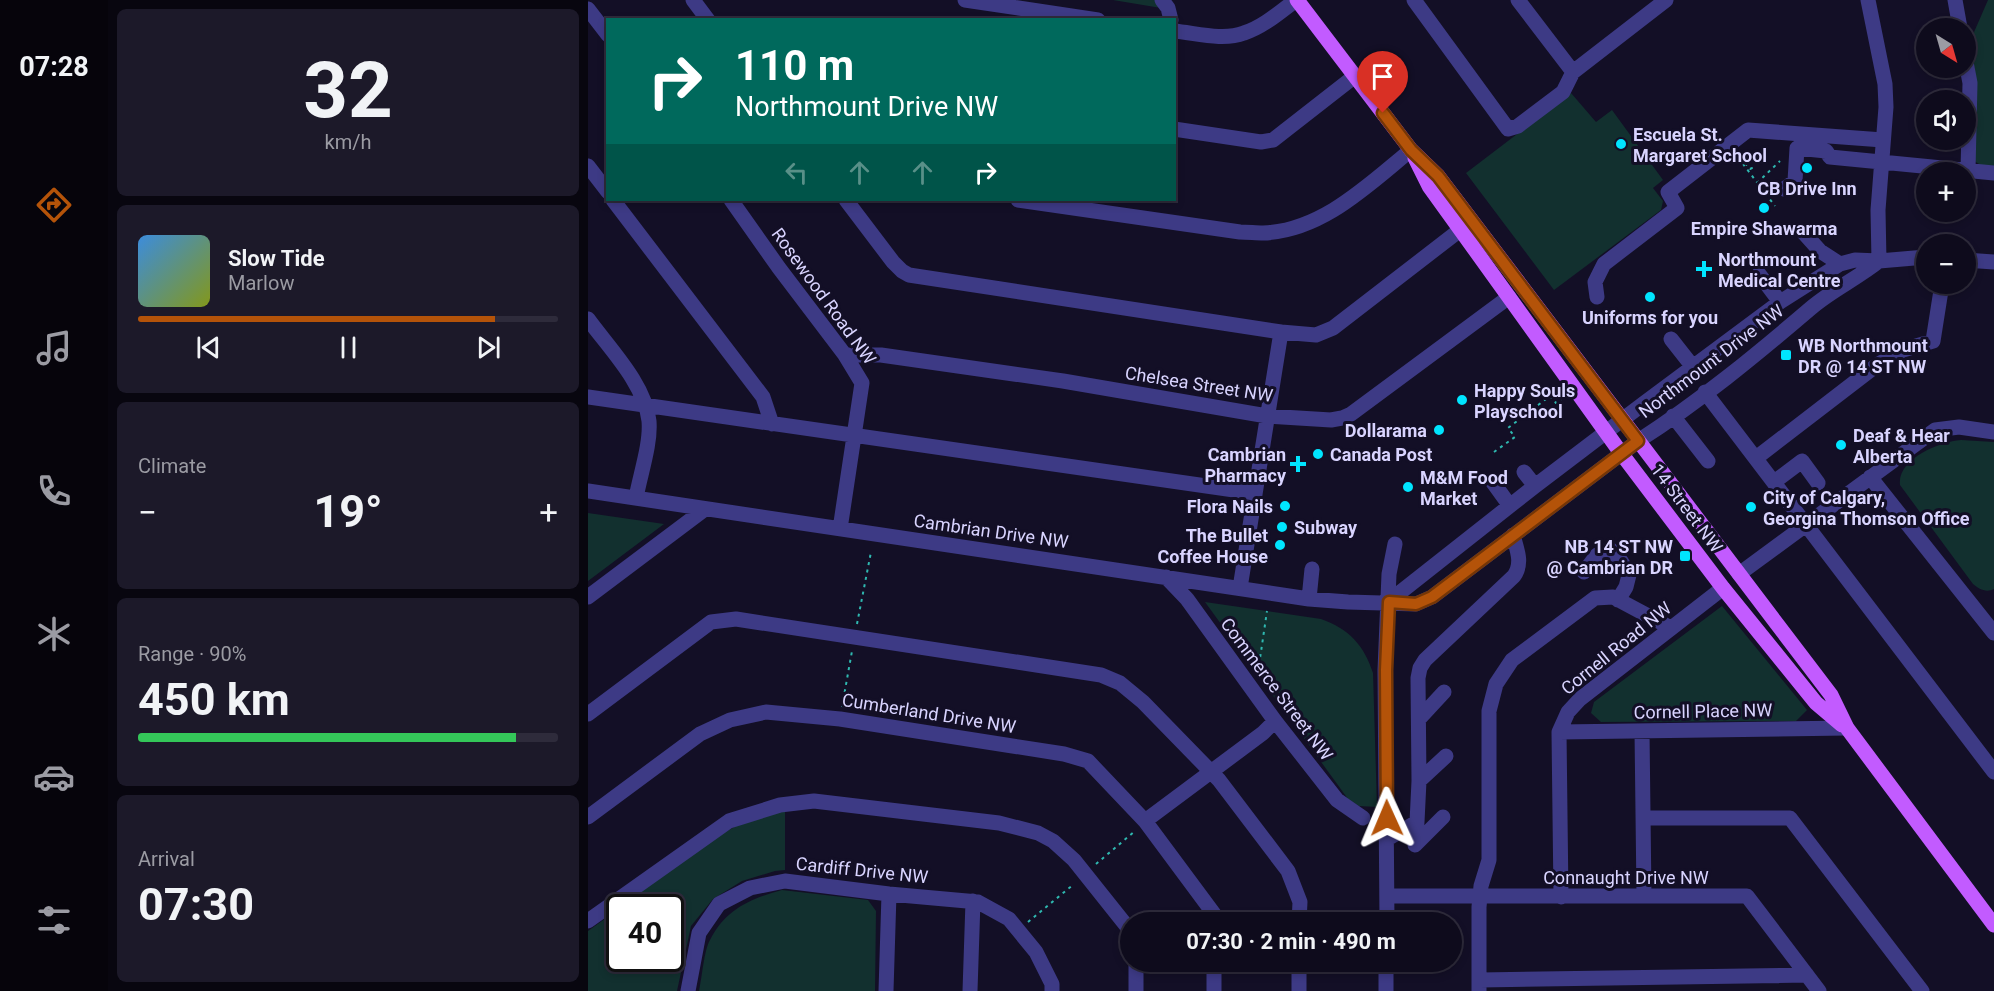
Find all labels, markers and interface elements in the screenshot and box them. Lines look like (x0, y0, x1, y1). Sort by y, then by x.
north arrow (1916, 18, 1976, 78)
map controls (1916, 18, 1976, 294)
text: 110 m (735, 41, 854, 90)
icon: right (636, 42, 714, 120)
text: 32 (303, 45, 393, 136)
text: 07:28 (19, 51, 89, 83)
pin (1357, 51, 1408, 113)
icon: arrive (1366, 60, 1399, 93)
button: sound (1916, 90, 1976, 150)
text: Northmount Drive NW (735, 91, 998, 123)
place label: Escuela St. Margaret School (1633, 124, 1767, 166)
text: km/h (325, 130, 371, 154)
marker: Escuela St. Margaret School (1614, 137, 1628, 151)
icon: left (780, 156, 813, 189)
icon: ahead (843, 156, 876, 189)
icon: ahead (906, 156, 939, 189)
icon: right (969, 156, 1002, 189)
marker: CB Drive Inn (1800, 161, 1814, 175)
button: + (1916, 162, 1976, 222)
place label: CB Drive Inn (1757, 178, 1857, 199)
icon: directions (33, 184, 75, 226)
marker: Empire Shawarma (1757, 201, 1771, 215)
place label: Empire Shawarma (1691, 218, 1838, 239)
street label: Rosewood Road NW (767, 224, 881, 368)
button: − (1916, 234, 1976, 294)
text: Slow Tide (228, 246, 325, 271)
place label: Northmount Medical Centre (1718, 249, 1841, 291)
marker: Northmount Medical Centre (1695, 260, 1713, 278)
text: Marlow (228, 271, 294, 295)
marker: Uniforms for you (1643, 290, 1657, 304)
street label: Northmount Drive NW (1635, 300, 1787, 422)
place label: Uniforms for you (1582, 307, 1718, 328)
icon: music (33, 327, 75, 369)
icon: previous (192, 331, 225, 364)
icon: pause (332, 331, 365, 364)
icon: next (472, 331, 505, 364)
place label: WB Northmount DR @ 14 ST NW (1798, 335, 1928, 377)
marker: WB Northmount DR @ 14 ST NW (1779, 348, 1793, 362)
street label: Chelsea Street NW (1124, 362, 1274, 406)
place label: Happy Souls Playschool (1474, 380, 1575, 422)
marker: Happy Souls Playschool (1455, 393, 1469, 407)
place label: Dollarama (1345, 420, 1427, 441)
marker: Dollarama (1432, 423, 1446, 437)
place label: Deaf & Hear Alberta (1853, 425, 1950, 467)
marker: Deaf & Hear Alberta (1834, 438, 1848, 452)
place label: Cambrian Pharmacy (1204, 444, 1287, 486)
place label: Canada Post (1330, 444, 1432, 465)
marker: Canada Post (1311, 447, 1325, 461)
text: Climate (138, 454, 206, 478)
marker: Cambrian Pharmacy (1291, 457, 1305, 471)
street label: 14 Street NW (1647, 460, 1727, 556)
place label: M&M Food Market (1420, 467, 1508, 509)
icon: phone (33, 470, 75, 512)
marker: M&M Food Market (1401, 480, 1415, 494)
text: 19° (313, 485, 383, 538)
place label: City of Calgary, Georgina Thomson Office (1763, 487, 1970, 529)
text: − (138, 493, 157, 532)
text: + (539, 493, 558, 532)
place label: Flora Nails (1187, 496, 1273, 517)
marker: Flora Nails (1278, 499, 1292, 513)
marker: City of Calgary, Georgina Thomson Office (1744, 500, 1758, 514)
street label: Cambrian Drive NW (912, 510, 1070, 552)
place label: Subway (1294, 517, 1358, 538)
marker: Subway (1275, 520, 1289, 534)
place label: The Bullet Coffee House (1158, 525, 1268, 567)
place label: NB 14 ST NW @ Cambrian DR (1546, 536, 1673, 578)
marker: The Bullet Coffee House (1273, 538, 1287, 552)
marker: NB 14 ST NW @ Cambrian DR (1678, 549, 1692, 563)
street label: Cornell Road NW (1557, 597, 1675, 699)
icon: climate (33, 613, 75, 655)
street label: Commerce Street NW (1216, 614, 1338, 765)
text: Range · 90% (138, 642, 246, 666)
text: 450 km (138, 673, 290, 726)
street label: Cumberland Drive NW (841, 689, 1017, 737)
street label: Cornell Place NW (1634, 699, 1772, 723)
icon: car (33, 756, 75, 798)
position arrow (1355, 786, 1419, 850)
text: Arrival (138, 847, 195, 871)
street label: Cardiff Drive NW (795, 853, 929, 887)
street label: Connaught Drive NW (1543, 867, 1709, 888)
text: 07:30 (138, 878, 254, 931)
speed limit sign: 40 (606, 894, 684, 972)
icon: filters (33, 899, 75, 941)
text: 07:30 · 2 min · 490 m (1186, 929, 1396, 954)

